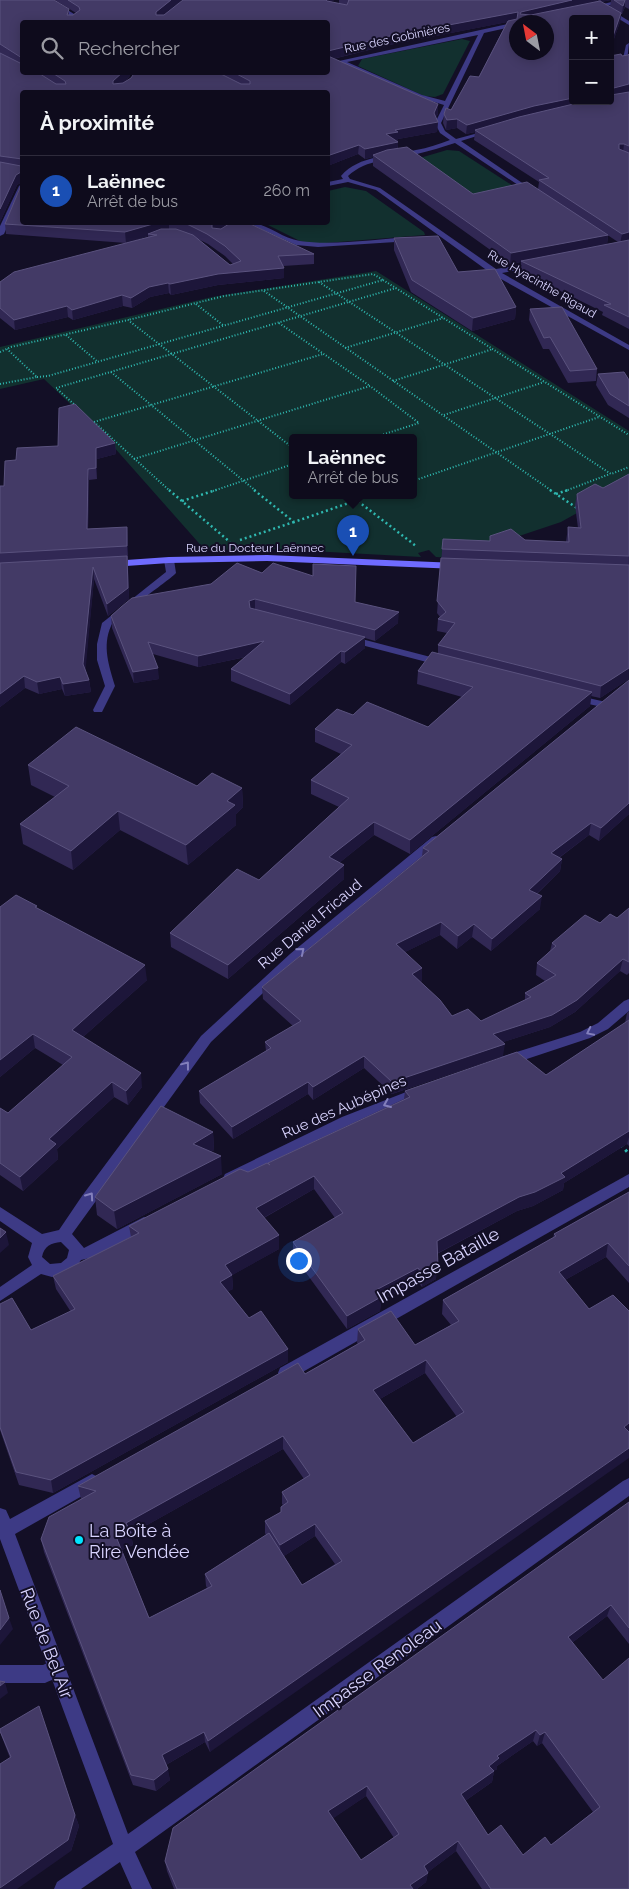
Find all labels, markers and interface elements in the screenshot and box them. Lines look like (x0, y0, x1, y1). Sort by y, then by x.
north arrow (509, 15, 554, 60)
map controls (569, 15, 614, 105)
button: + (569, 15, 614, 60)
search box (20, 20, 330, 75)
street label: Rue des Gobinières (343, 20, 451, 56)
icon: search (38, 34, 66, 62)
text: Rechercher (78, 37, 180, 59)
button: − (569, 60, 614, 105)
text: À proximité (40, 110, 154, 135)
text: Laënnec (87, 170, 165, 192)
text: 1 (52, 181, 60, 200)
text: 260 m (263, 181, 310, 200)
text: Arrêt de bus (87, 192, 178, 211)
street label: Rue Hyacinthe Rigaud (485, 247, 599, 321)
popup (289, 434, 417, 499)
text: Laënnec (307, 446, 386, 468)
text: Arrêt de bus (307, 468, 399, 487)
pin: 1 (337, 515, 369, 556)
street label: Rue du Docteur Laënnec (186, 541, 325, 555)
street label: Rue Daniel Fricaud (254, 875, 366, 973)
one-way arrow (296, 947, 305, 956)
one-way arrow (586, 1026, 595, 1037)
one-way arrow (181, 1062, 189, 1071)
street label: Rue des Aubépines (279, 1071, 409, 1143)
one-way arrow (383, 1097, 392, 1108)
one-way arrow (84, 1192, 93, 1201)
street label: Impasse Bataille (373, 1223, 503, 1307)
your location (286, 1248, 312, 1274)
place label: La Boîte à Rire Vendée (89, 1520, 190, 1562)
marker: La Boîte à Rire Vendée (73, 1534, 85, 1546)
street label: Rue de Bel Air (16, 1585, 78, 1702)
street label: Impasse Renoleau (309, 1614, 445, 1722)

